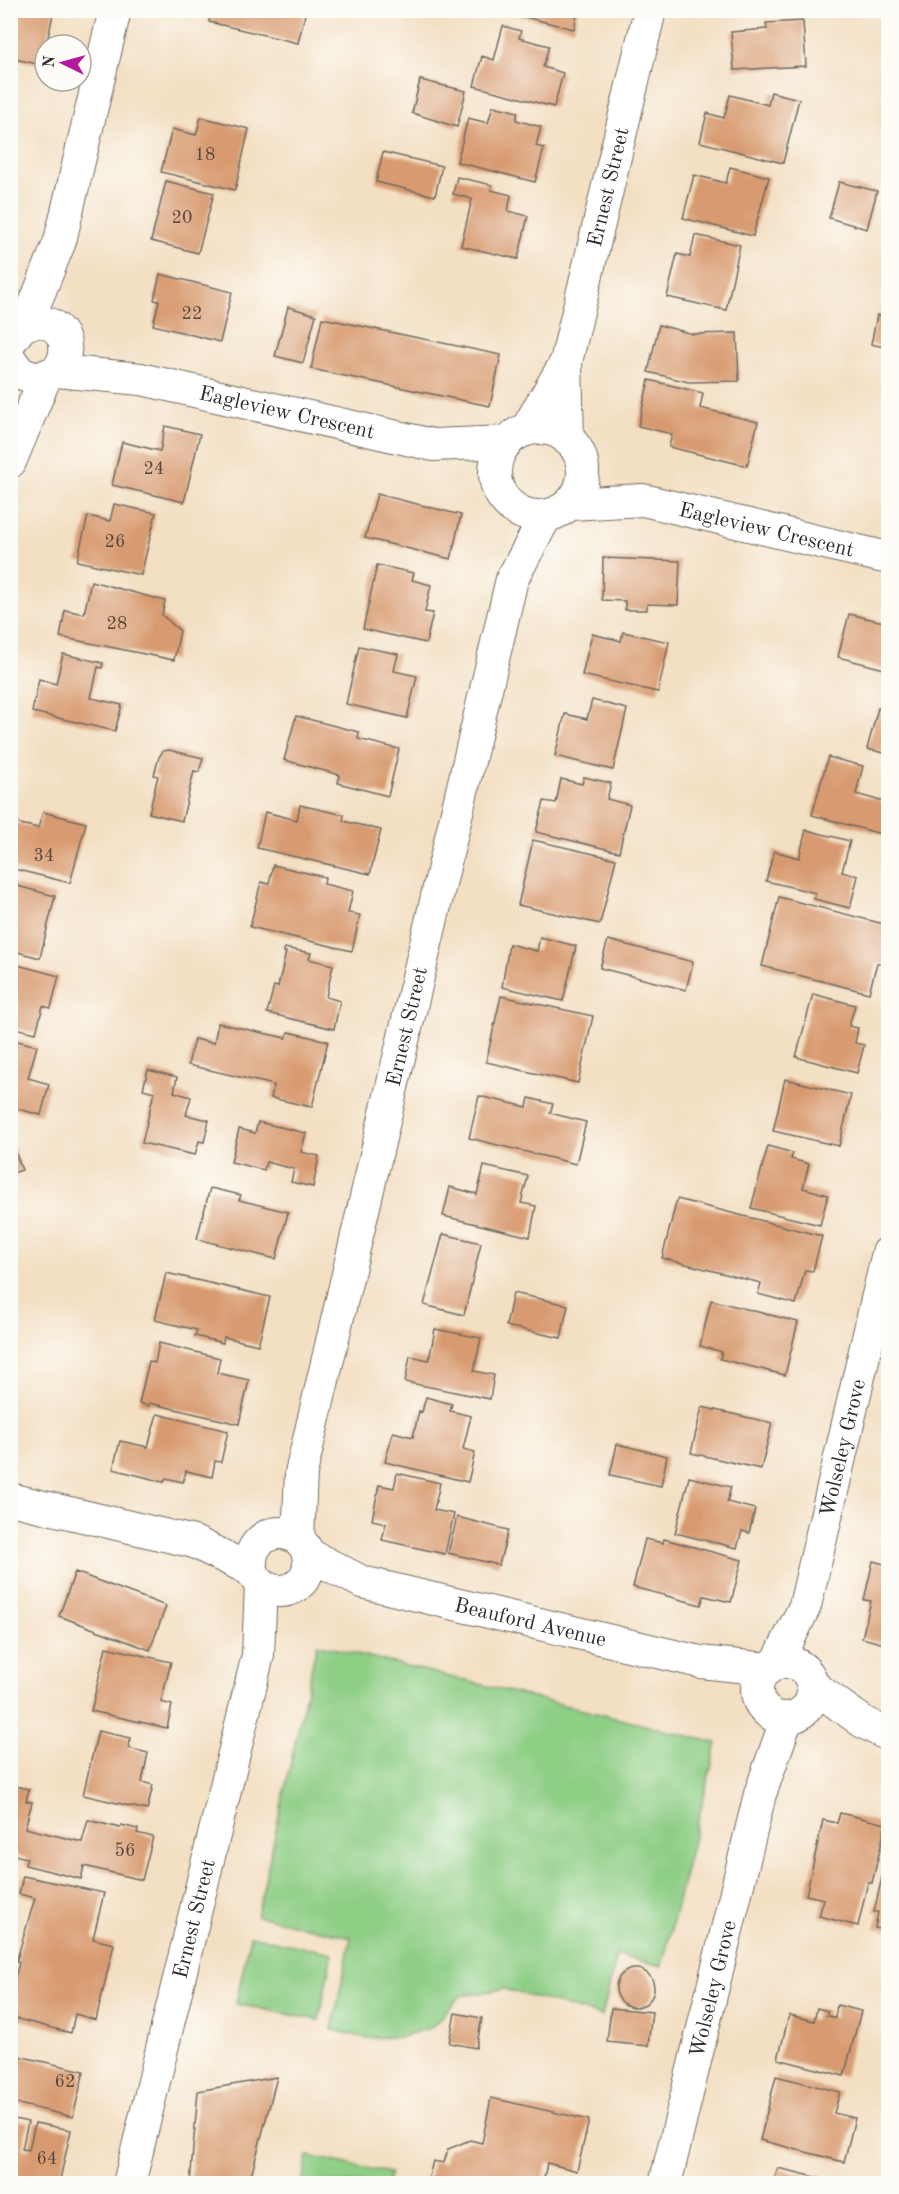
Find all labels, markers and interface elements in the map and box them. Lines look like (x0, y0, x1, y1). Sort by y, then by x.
north arrow (33, 33, 93, 93)
text: N (42, 54, 59, 69)
street label: Ernest Street (585, 125, 634, 249)
house number: 18 (195, 146, 215, 164)
house number: 20 (172, 209, 192, 227)
house number: 22 (182, 305, 202, 323)
street label: Eagleview Crescent (197, 383, 376, 443)
house number: 24 (144, 460, 164, 478)
street label: Eagleview Crescent (676, 500, 856, 562)
house number: 26 (105, 533, 125, 551)
house number: 28 (107, 615, 127, 633)
house number: 34 (34, 847, 54, 865)
street label: Ernest Street (384, 965, 432, 1089)
street label: Wolseley Grove (817, 1377, 870, 1519)
street label: Beauford Avenue (452, 1595, 608, 1651)
house number: 56 (115, 1842, 135, 1860)
street label: Ernest Street (170, 1857, 220, 1981)
street label: Wolseley Grove (687, 1918, 741, 2060)
house number: 62 (55, 2073, 75, 2091)
house number: 64 (37, 2150, 57, 2168)

